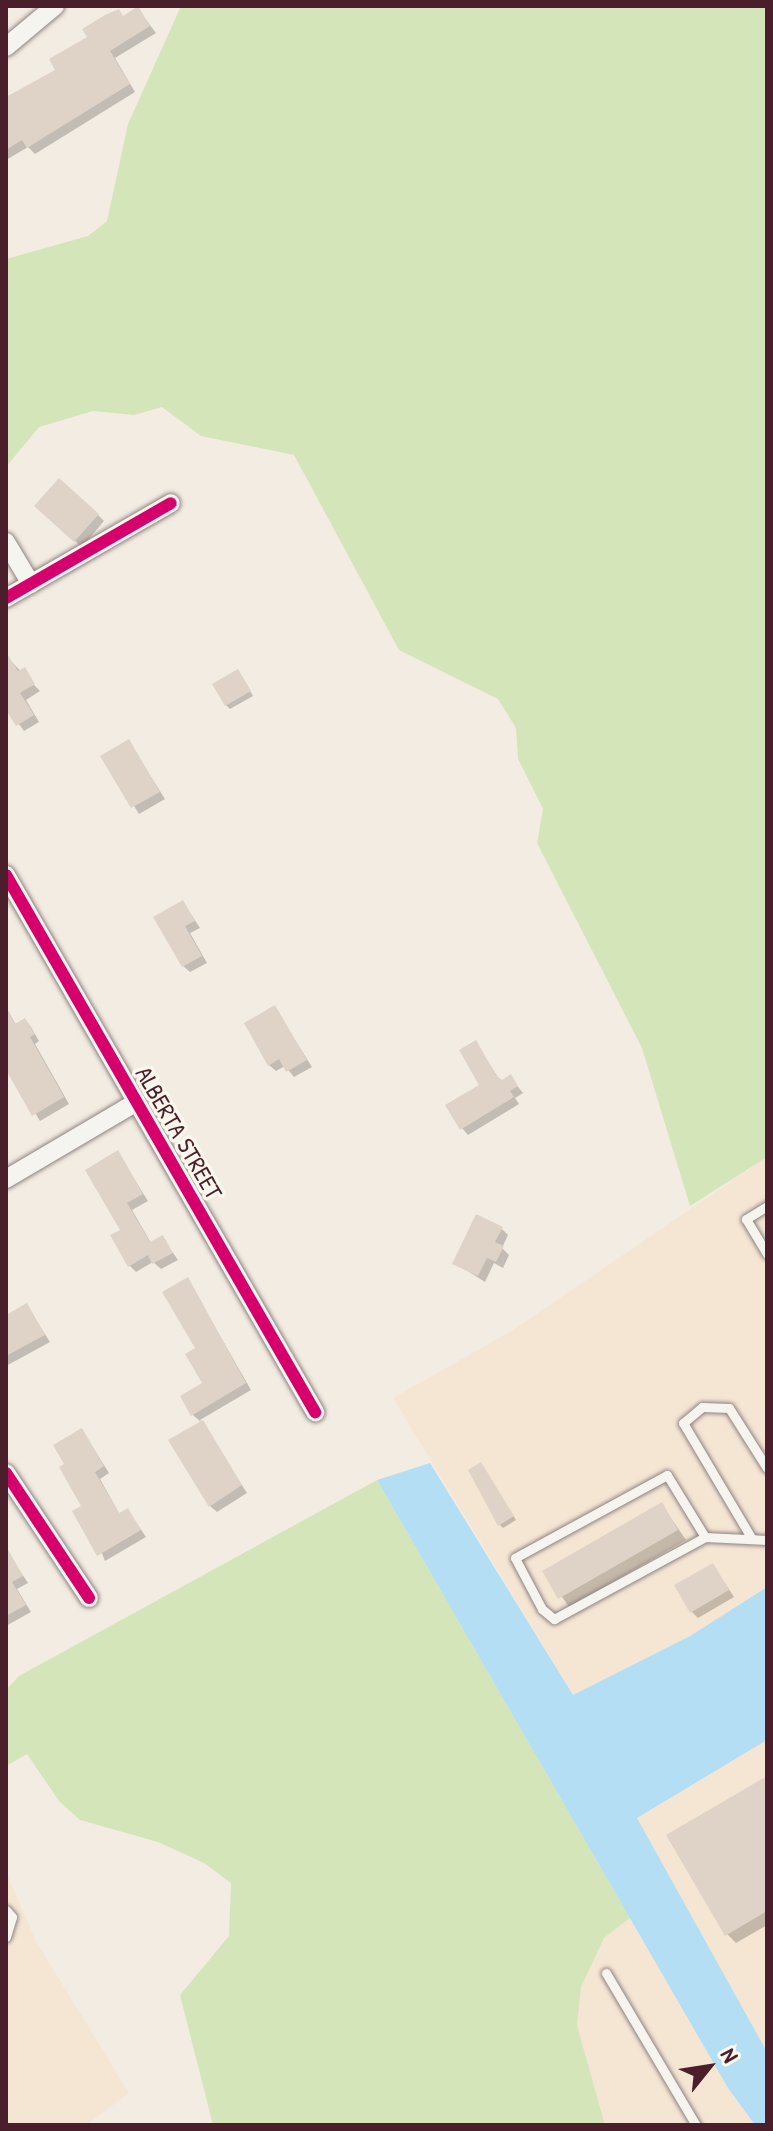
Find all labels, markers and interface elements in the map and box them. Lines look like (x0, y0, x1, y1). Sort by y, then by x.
street label: ALBERTA STREET (129, 1062, 229, 1204)
north arrow (669, 2027, 749, 2107)
text: N (714, 2042, 746, 2068)

